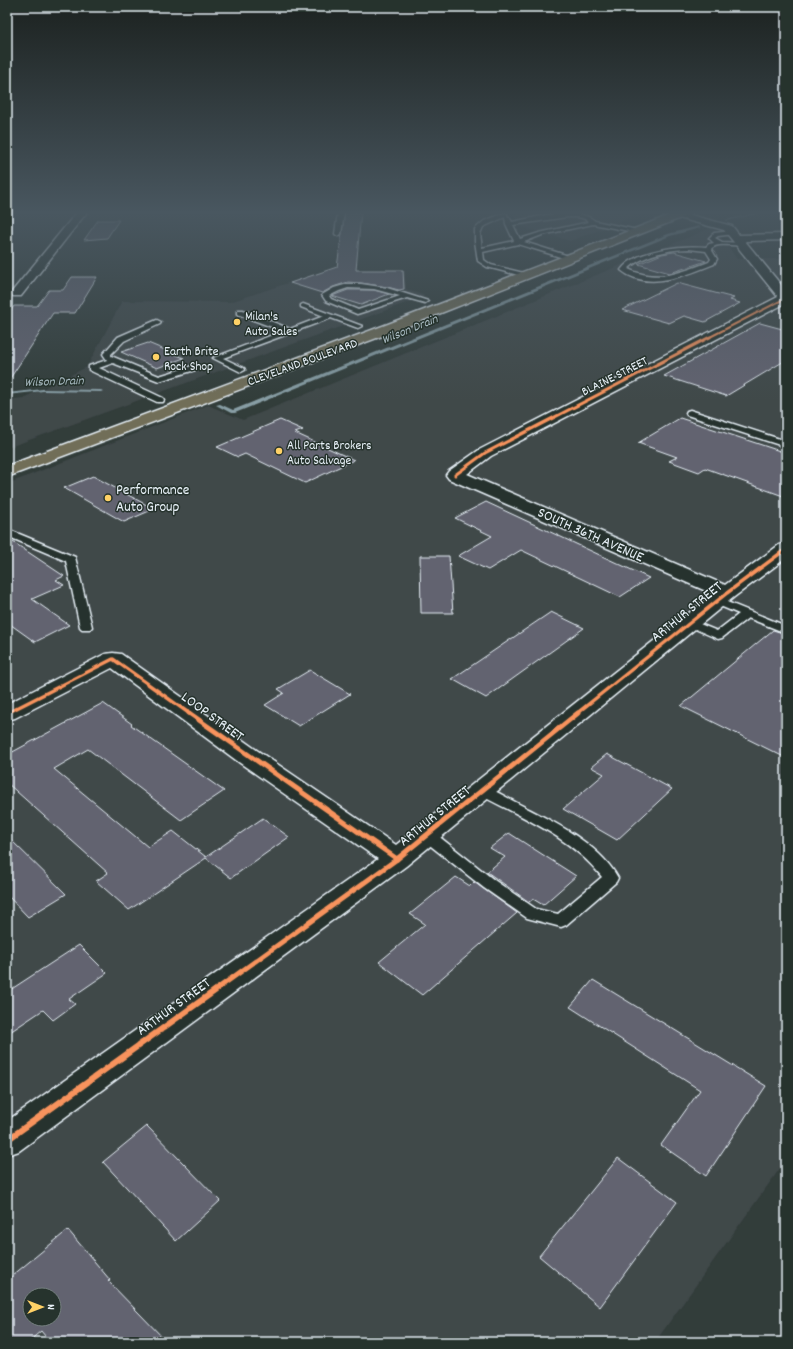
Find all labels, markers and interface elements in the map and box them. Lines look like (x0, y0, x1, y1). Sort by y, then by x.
place label: Milan's Auto Sales (245, 308, 297, 342)
water label: Wilson Drain (379, 310, 442, 350)
marker: Milan's Auto Sales (232, 317, 242, 327)
street label: CLEVELAND BOULEVARD (245, 335, 361, 392)
place label: Earth Brite Rock Shop (164, 343, 219, 377)
marker: Earth Brite Rock Shop (151, 352, 161, 362)
street label: BLAINE STREET (579, 352, 652, 402)
water label: Wilson Drain (24, 372, 85, 393)
place label: All Parts Brokers Auto Salvage (287, 437, 371, 471)
marker: All Parts Brokers Auto Salvage (274, 446, 284, 456)
place label: Performance Auto Group (116, 480, 190, 519)
marker: Performance Auto Group (103, 493, 113, 503)
street label: SOUTH 36TH AVENUE (533, 503, 647, 569)
street label: ARTHUR STREET (647, 577, 728, 648)
street label: LOOP STREET (176, 687, 248, 748)
street label: ARTHUR STREET (395, 781, 476, 852)
street label: ARTHUR STREET (133, 973, 216, 1042)
north arrow (22, 1287, 62, 1327)
text: N (42, 1304, 58, 1310)

